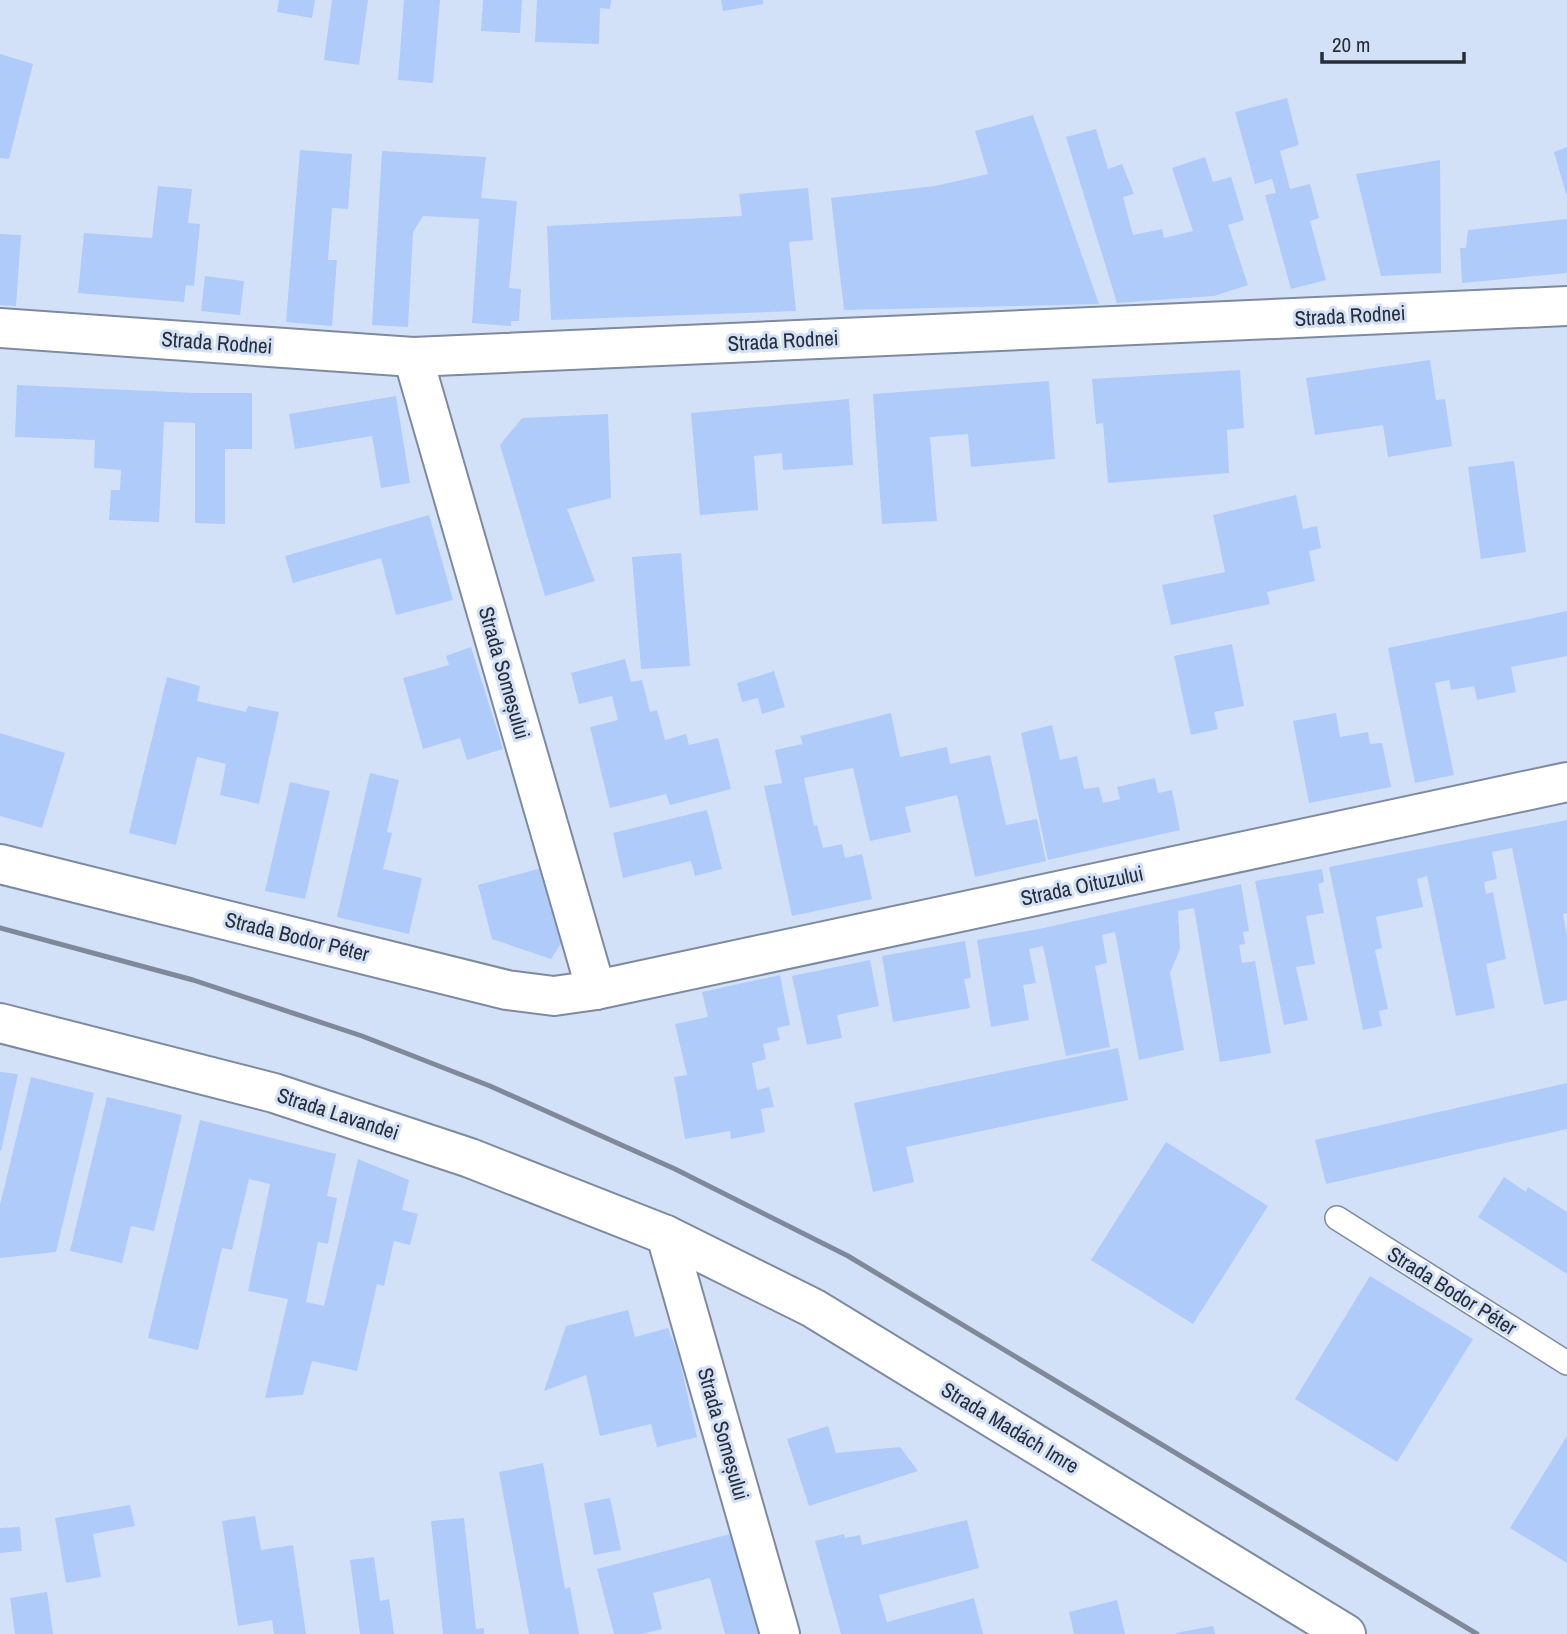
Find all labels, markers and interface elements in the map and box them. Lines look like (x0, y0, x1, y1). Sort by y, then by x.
scale bar (1322, 21, 1464, 65)
text: 20 m (1332, 30, 1370, 59)
street label: Strada Rodnei (1294, 298, 1406, 333)
street label: Strada Rodnei (727, 323, 839, 358)
street label: Strada Rodnei (161, 324, 273, 361)
street label: Strada Someșului (472, 603, 537, 743)
street label: Strada Oituzului (1018, 858, 1146, 913)
street label: Strada Bodor Péter (222, 905, 372, 968)
street label: Strada Lavandei (274, 1080, 403, 1147)
street label: Strada Bodor Péter (1382, 1239, 1523, 1342)
street label: Strada Someșului (691, 1364, 756, 1504)
street label: Strada Madách Imre (936, 1375, 1085, 1480)

